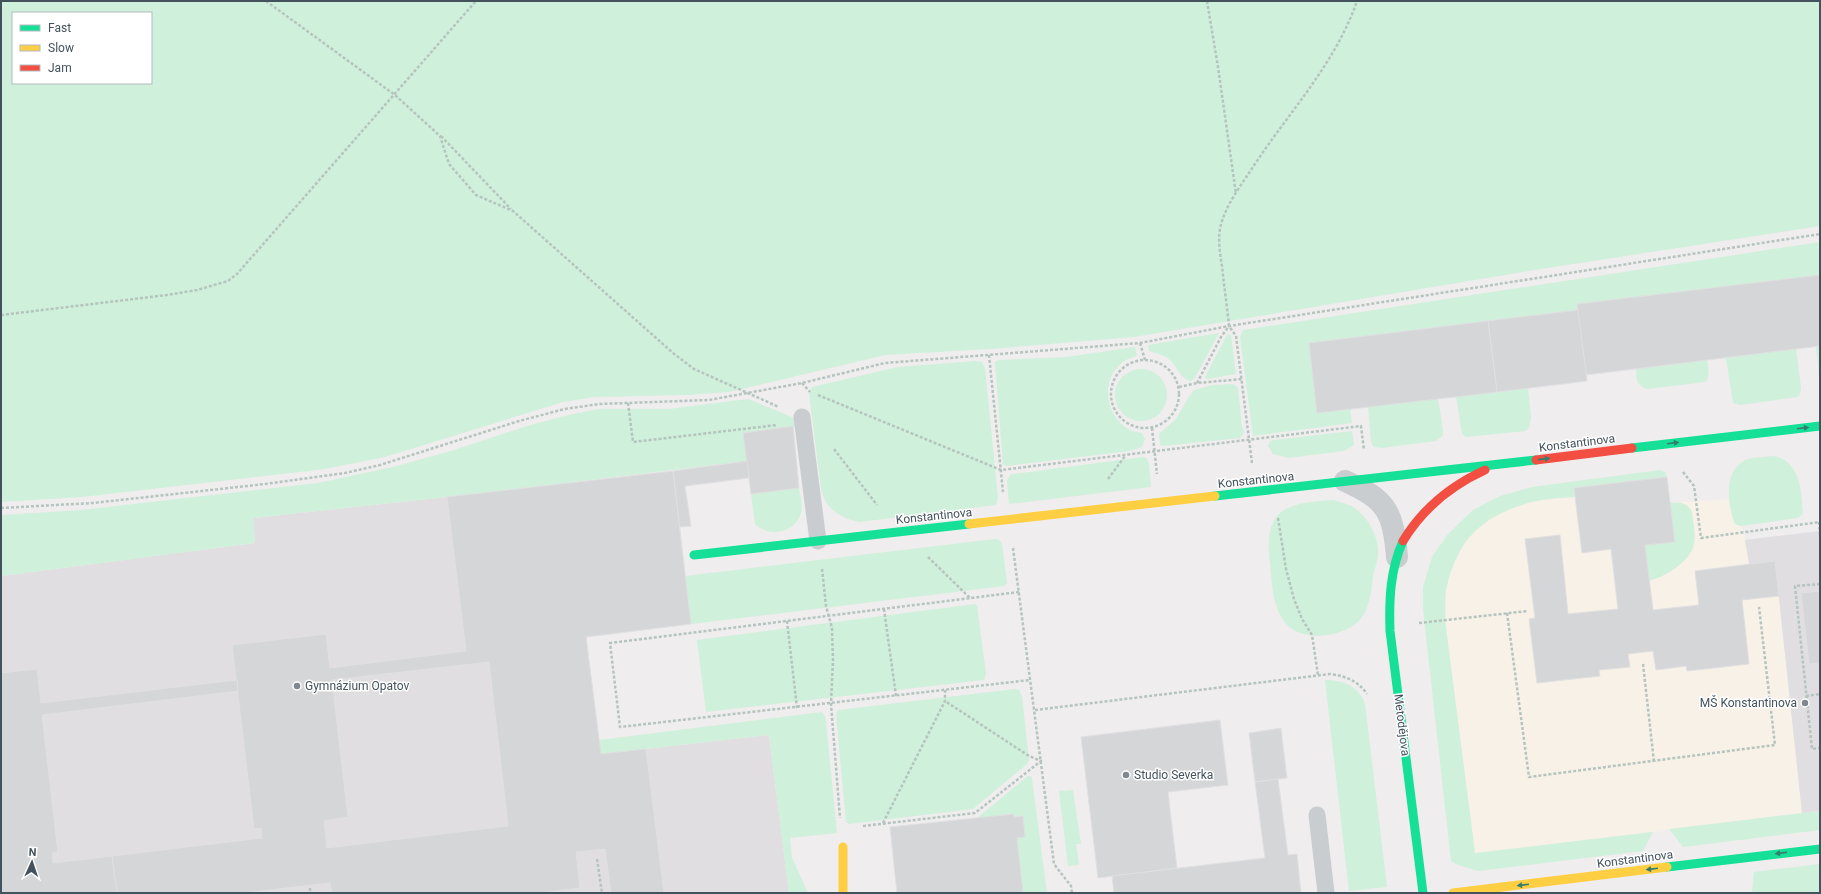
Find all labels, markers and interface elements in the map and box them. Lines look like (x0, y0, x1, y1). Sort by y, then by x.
legend (12, 12, 152, 84)
text: Fast (48, 21, 71, 35)
text: Slow (48, 41, 74, 55)
text: Jam (48, 61, 72, 75)
one-way arrow (1797, 425, 1809, 431)
street label: Konstantinova (1538, 431, 1616, 455)
one-way arrow (1667, 440, 1680, 446)
one-way arrow (1538, 456, 1550, 462)
street label: Konstantinova (1217, 469, 1295, 491)
street label: Konstantinova (895, 505, 973, 527)
place label: Gymnázium Opatov (305, 679, 410, 693)
marker: Gymnázium Opatov (292, 681, 302, 691)
street label: Metodějova (1391, 693, 1413, 757)
place label: MŠ Konstantinova (1700, 695, 1797, 710)
marker: MŠ Konstantinova (1800, 698, 1810, 708)
place label: Studio Severka (1134, 768, 1213, 782)
marker: Studio Severka (1121, 770, 1131, 780)
north arrow (12, 842, 52, 882)
text: N (28, 846, 37, 859)
street label: Konstantinova (1596, 847, 1674, 871)
one-way arrow (1775, 850, 1787, 856)
one-way arrow (1646, 866, 1658, 872)
one-way arrow (1517, 881, 1529, 888)

